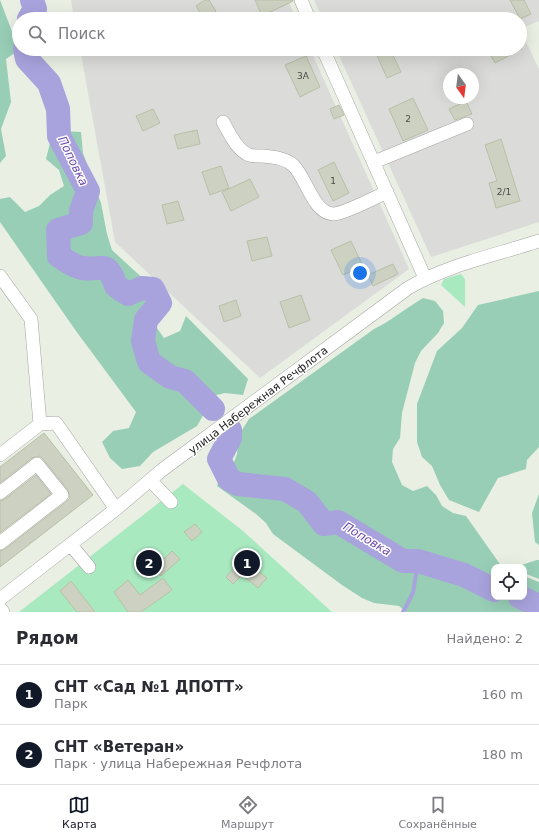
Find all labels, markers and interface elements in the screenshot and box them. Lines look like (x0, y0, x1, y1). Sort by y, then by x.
search box (12, 12, 527, 56)
icon: search (26, 23, 48, 45)
text: Поиск (58, 25, 106, 43)
north arrow (443, 68, 479, 104)
house number: 3А (297, 71, 310, 81)
house number: 2 (405, 114, 411, 124)
water label: Поповка (55, 134, 91, 188)
house number: 1 (330, 176, 336, 186)
house number: 2/1 (497, 187, 511, 197)
your location (350, 263, 370, 283)
street label: улица Набережная Речфлота (186, 344, 330, 457)
water label: Поповка (341, 519, 393, 559)
pin: 2 (136, 548, 162, 578)
pin: 1 (234, 548, 260, 578)
map controls (491, 564, 527, 600)
button: locate (491, 564, 527, 600)
text: Рядом (16, 628, 79, 648)
text: Найдено: 2 (447, 631, 523, 646)
text: СНТ «Сад №1 ДПОТТ» (54, 678, 244, 696)
text: 1 (24, 687, 34, 702)
text: 160 m (481, 687, 523, 702)
text: Парк (54, 696, 88, 711)
text: СНТ «Ветеран» (54, 738, 184, 756)
text: 2 (24, 747, 34, 762)
text: 180 m (481, 747, 523, 762)
text: Парк · улица Набережная Речфлота (54, 756, 302, 771)
tab: Карта (62, 794, 97, 831)
tab: Маршрут (221, 794, 274, 831)
tab: Сохранённые (398, 794, 477, 831)

